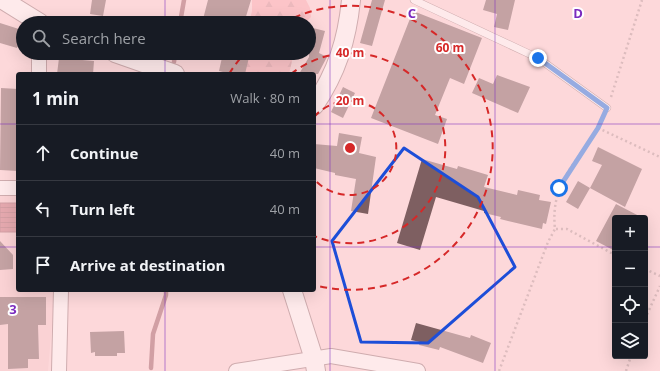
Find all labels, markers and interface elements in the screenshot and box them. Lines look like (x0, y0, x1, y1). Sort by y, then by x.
text: C (408, 4, 416, 22)
text: D (573, 4, 583, 22)
search box (16, 16, 316, 60)
icon: search (30, 27, 52, 49)
text: Search here (62, 28, 146, 48)
text: 60 m (436, 39, 464, 56)
text: 40 m (336, 44, 364, 61)
route end (529, 49, 547, 67)
text: 1 min (32, 87, 79, 110)
text: Walk · 80 m (230, 89, 300, 107)
text: 20 m (336, 92, 364, 109)
centre of rings (343, 141, 357, 155)
icon: ahead (32, 142, 54, 164)
text: Continue (70, 143, 138, 163)
text: 40 m (270, 144, 300, 162)
route start (550, 179, 568, 197)
icon: left (32, 198, 54, 220)
text: Turn left (70, 199, 135, 219)
text: 40 m (270, 200, 300, 218)
map controls (612, 215, 648, 359)
button: + (612, 215, 648, 251)
button: − (612, 251, 648, 287)
icon: arrive (32, 254, 54, 276)
text: Arrive at destination (70, 255, 225, 275)
button: locate (612, 287, 648, 323)
text: 3 (9, 300, 17, 318)
button: layers (612, 323, 648, 359)

